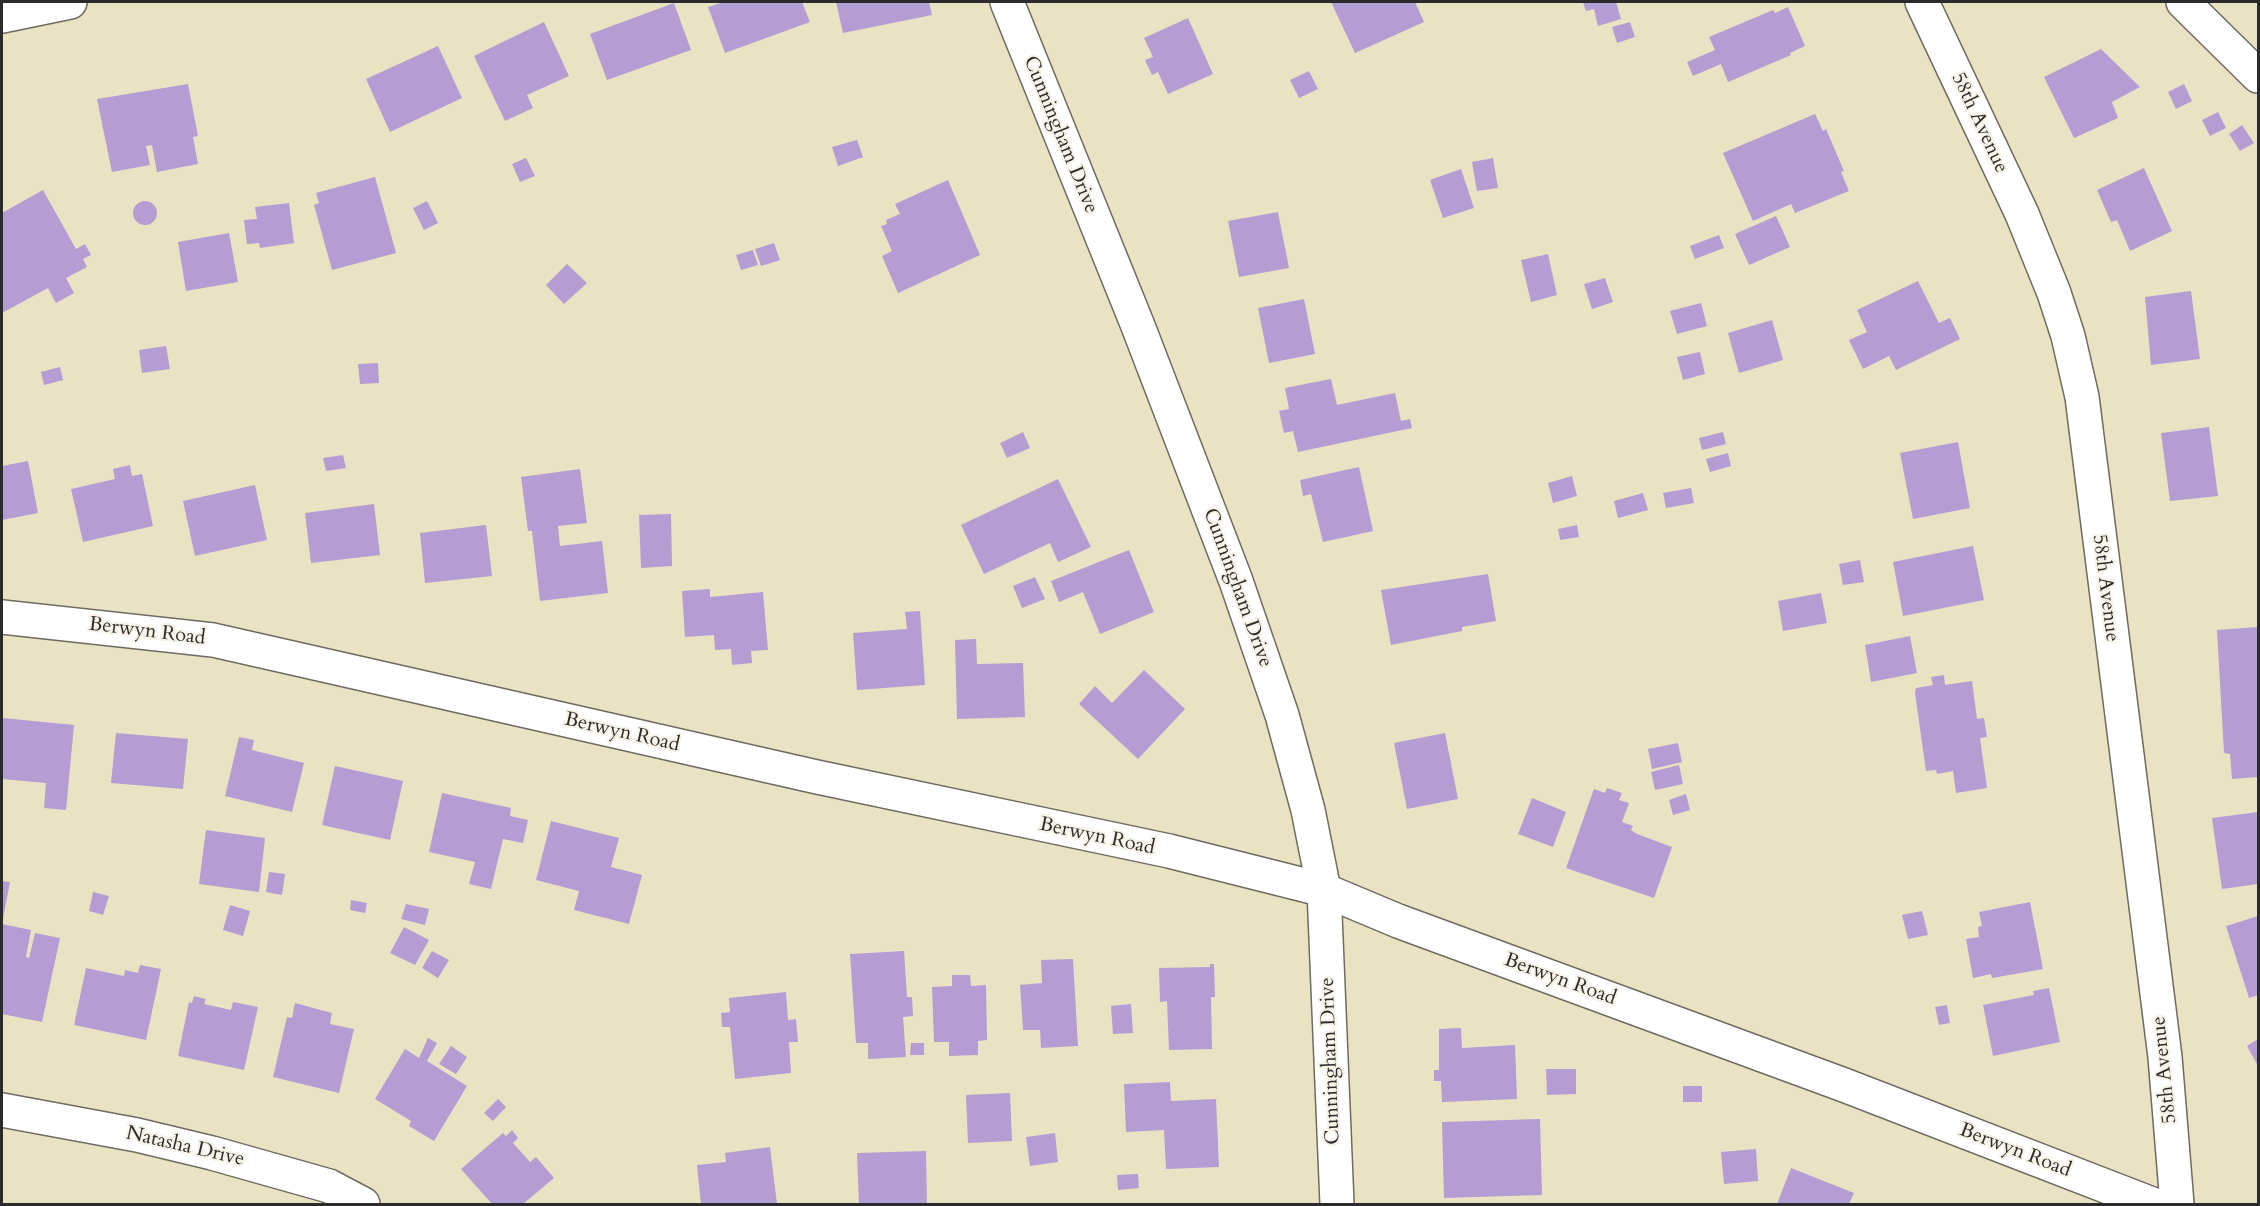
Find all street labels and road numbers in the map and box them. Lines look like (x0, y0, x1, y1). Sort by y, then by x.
street label: Cunningham Drive (1018, 53, 1102, 217)
street label: 58th Avenue (1945, 69, 2013, 177)
street label: Cunningham Drive (1197, 505, 1277, 671)
street label: 58th Avenue (2087, 533, 2123, 643)
street label: Berwyn Road (87, 613, 207, 651)
street label: Berwyn Road (562, 708, 682, 758)
street label: Berwyn Road (1037, 813, 1157, 861)
street label: Berwyn Road (1501, 949, 1619, 1011)
street label: Cunningham Drive (1316, 977, 1346, 1145)
street label: 58th Avenue (2147, 1015, 2183, 1125)
street label: Berwyn Road (1956, 1119, 2074, 1183)
street label: Natasha Drive (123, 1122, 247, 1172)

